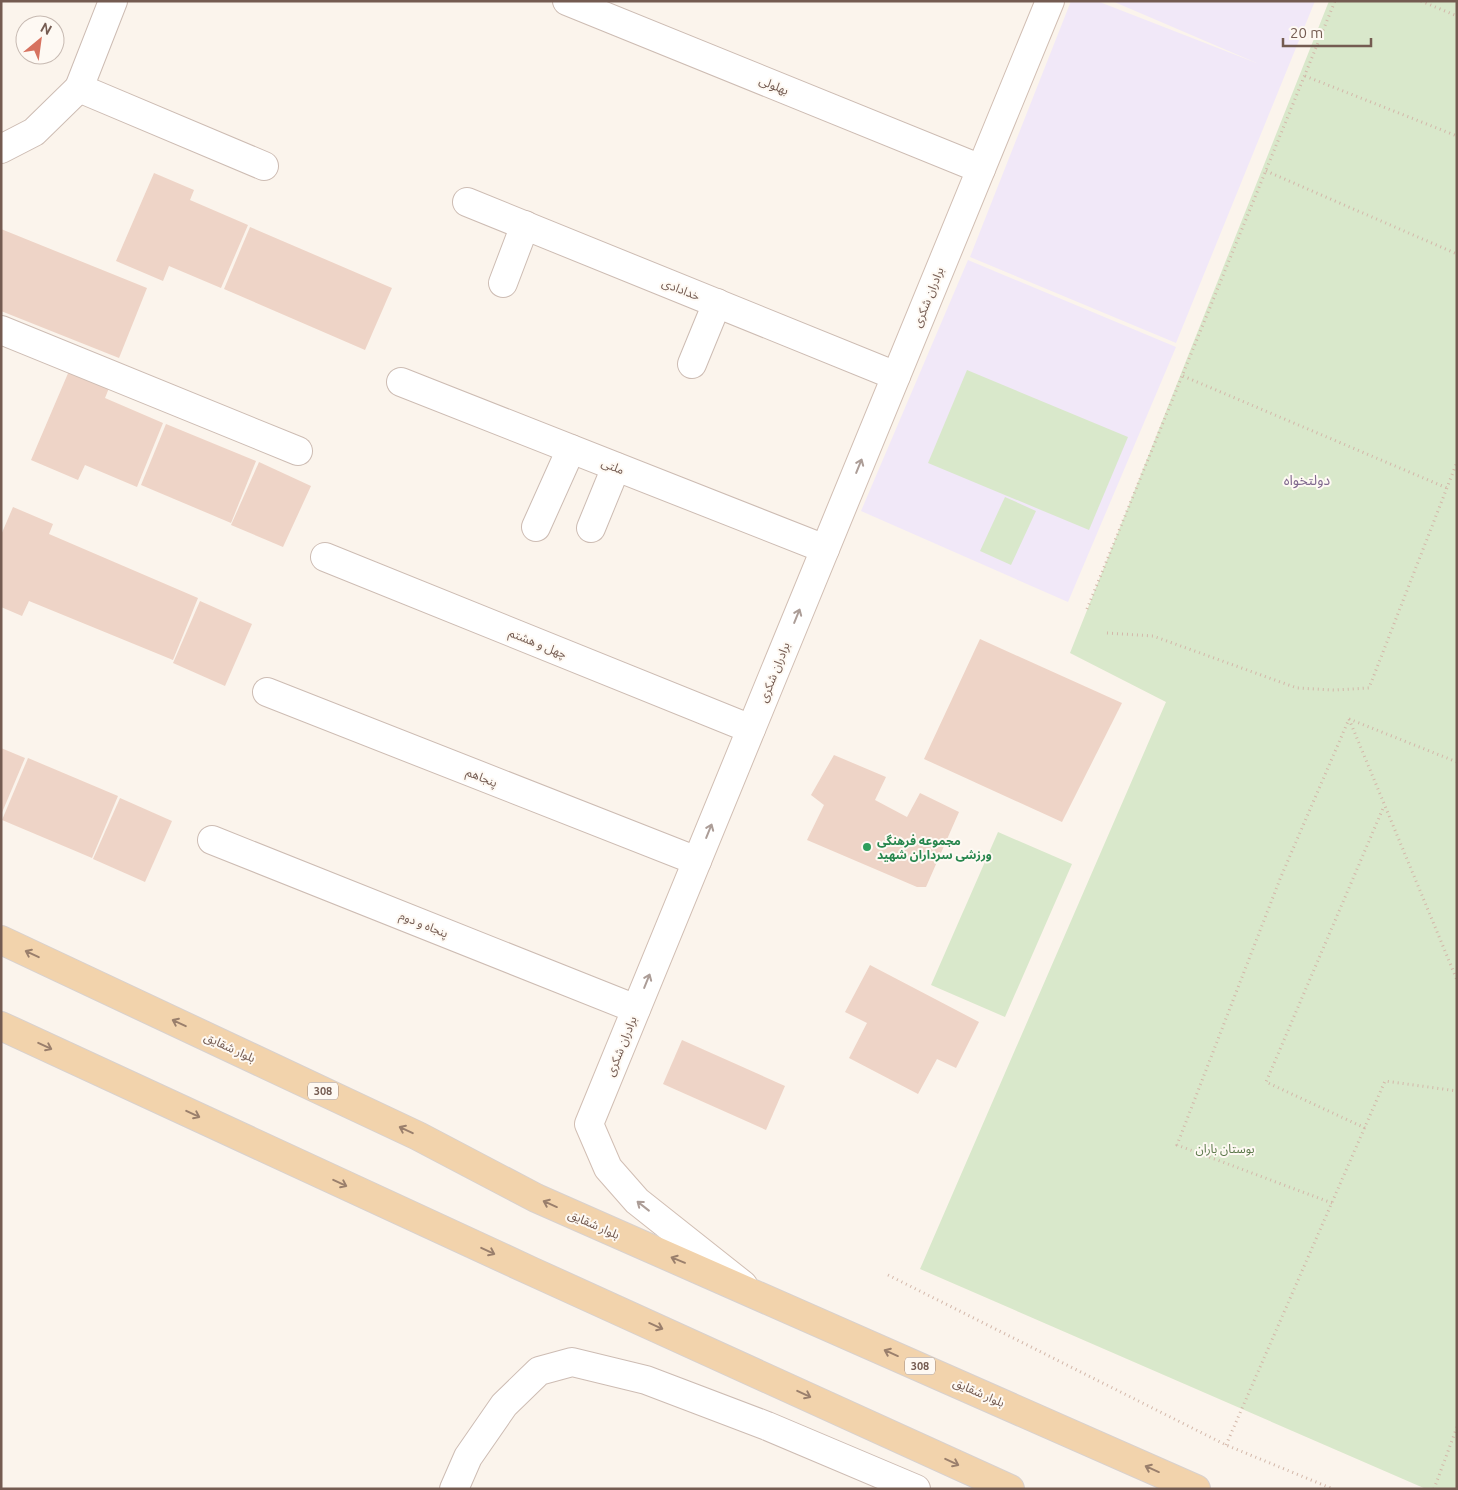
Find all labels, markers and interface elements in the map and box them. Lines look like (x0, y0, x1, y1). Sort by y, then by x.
north arrow (15, 15, 65, 65)
scale bar (1283, 15, 1370, 47)
text: N (38, 19, 55, 38)
text: 20 m (1290, 24, 1323, 41)
street label: بهلولی (757, 73, 791, 98)
street label: برادران شکری (910, 265, 947, 329)
street label: خدادادی (660, 276, 702, 303)
street label: ملتی (599, 456, 626, 477)
one-way arrow (855, 458, 864, 474)
district label: دولتخواه (1284, 472, 1330, 489)
one-way arrow (793, 609, 803, 624)
street label: چهل و هشتم (506, 626, 569, 663)
street label: برادران شکری (756, 640, 793, 704)
street label: پنجاهم (463, 765, 500, 792)
one-way arrow (705, 824, 714, 839)
place label: مجموعه فرهنگی ورزشی سرداران شهید (877, 834, 992, 862)
marker: مجموعه فرهنگی ورزشی سرداران شهید (861, 841, 873, 853)
street label: پنجاه و دوم (397, 908, 450, 942)
one-way arrow (25, 949, 40, 959)
one-way arrow (643, 974, 653, 989)
street label: برادران شکری (603, 1014, 640, 1078)
one-way arrow (172, 1018, 187, 1028)
street label: بلوار شقایق (202, 1030, 258, 1066)
one-way arrow (38, 1041, 53, 1051)
road number: 308 (308, 1082, 338, 1100)
one-way arrow (185, 1110, 200, 1120)
one-way arrow (398, 1124, 413, 1134)
park label: بوستان باران (1195, 1142, 1255, 1156)
one-way arrow (333, 1178, 348, 1188)
one-way arrow (543, 1199, 558, 1208)
one-way arrow (637, 1200, 650, 1211)
street label: بلوار شقایق (566, 1207, 622, 1243)
one-way arrow (480, 1246, 495, 1256)
one-way arrow (671, 1255, 686, 1264)
one-way arrow (648, 1322, 663, 1332)
one-way arrow (884, 1348, 899, 1358)
road number: 308 (905, 1358, 935, 1374)
street label: بلوار شقایق (951, 1375, 1007, 1411)
one-way arrow (796, 1390, 811, 1399)
one-way arrow (944, 1457, 959, 1467)
one-way arrow (1145, 1464, 1160, 1473)

